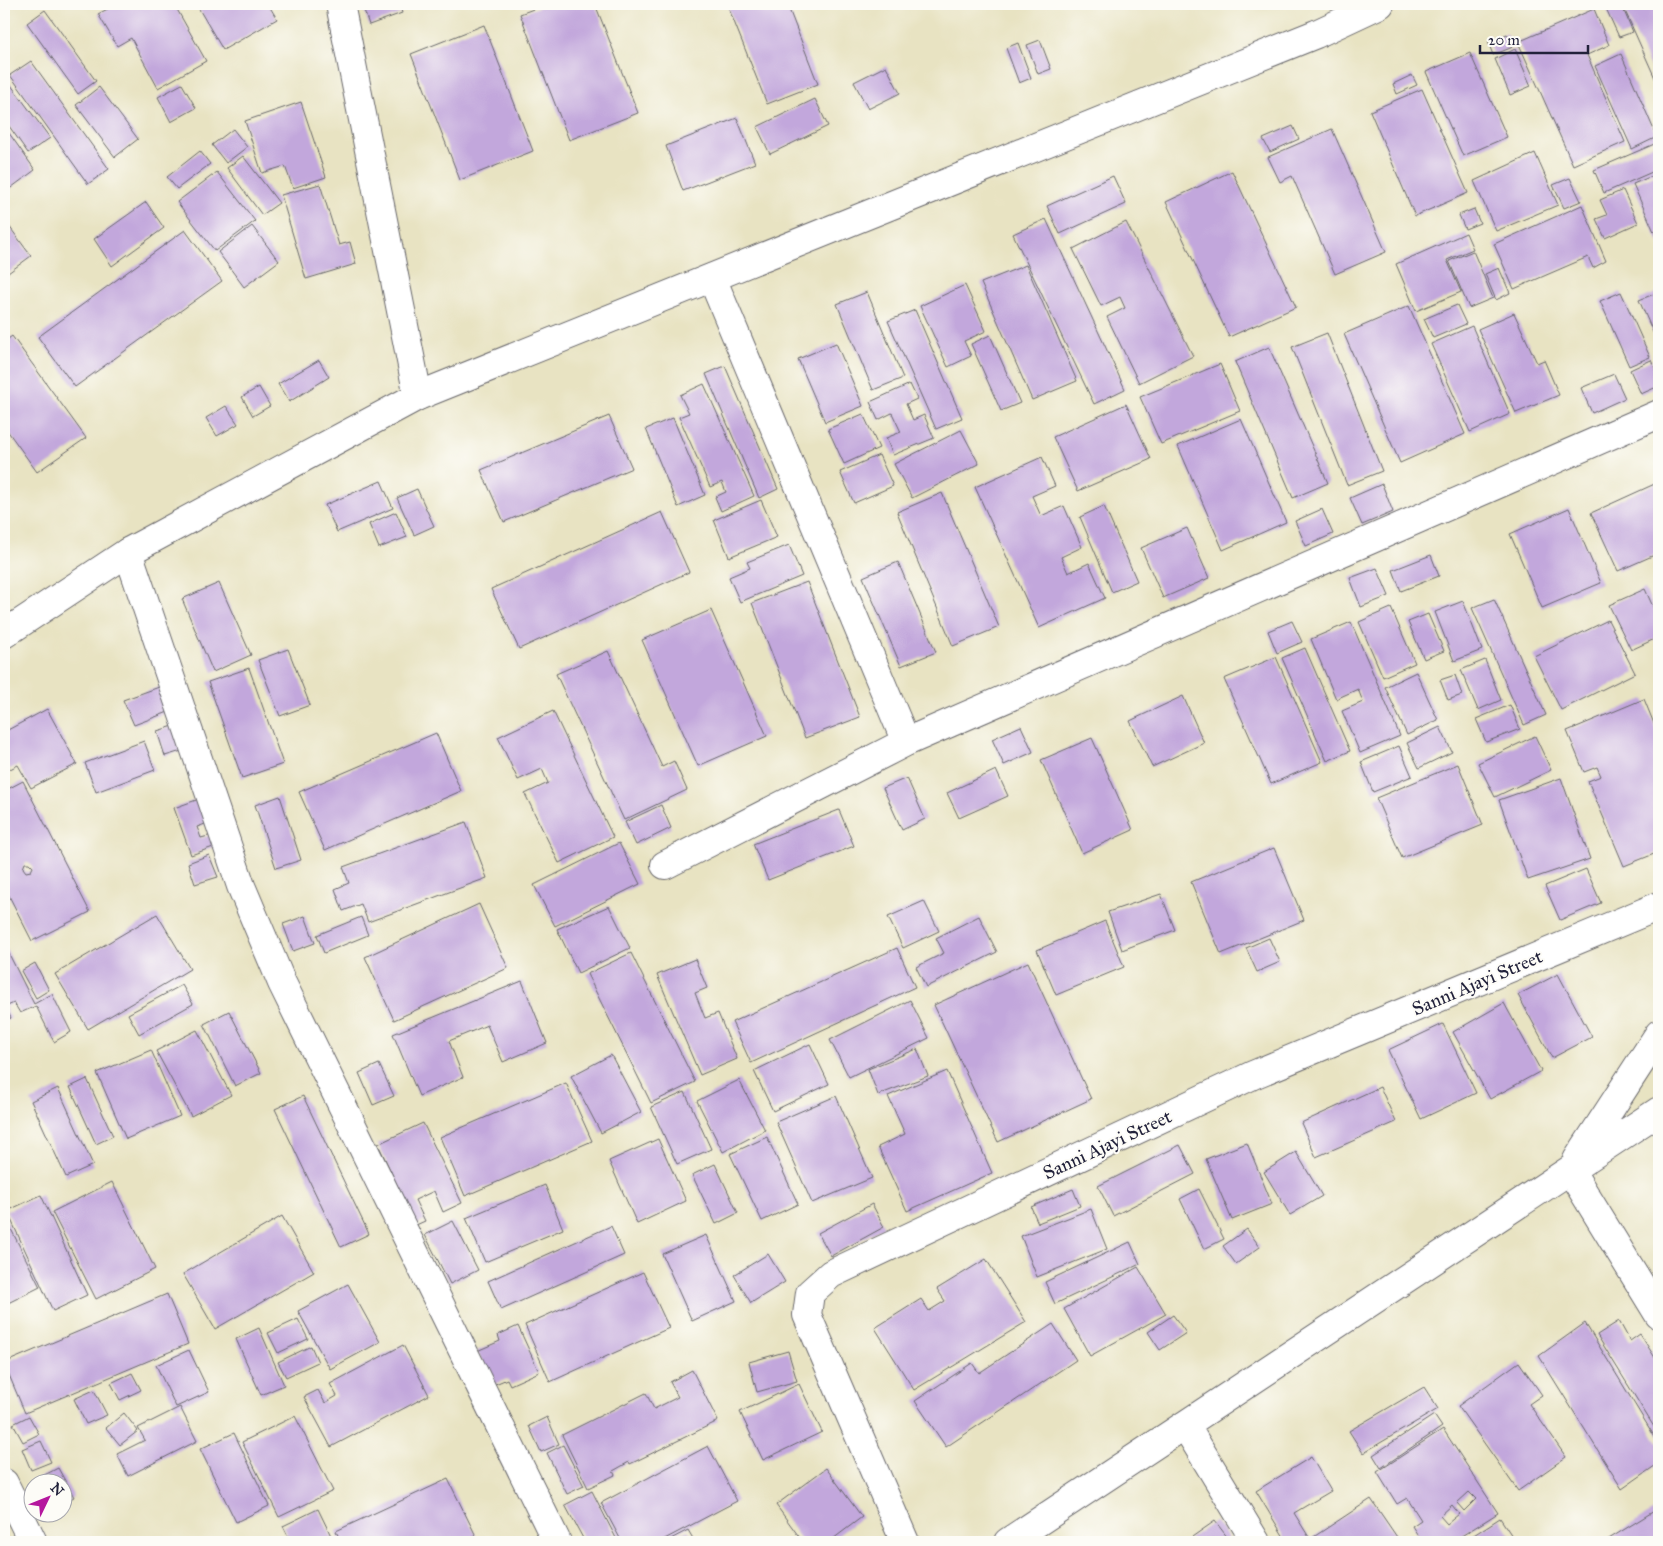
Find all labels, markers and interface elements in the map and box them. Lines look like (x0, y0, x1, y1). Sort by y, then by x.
scale bar (1480, 22, 1588, 54)
text: 20 m (1488, 31, 1520, 49)
street label: Sanni Ajayi Street (1409, 945, 1546, 1020)
street label: Sanni Ajayi Street (1039, 1104, 1176, 1184)
north arrow (22, 1474, 72, 1524)
text: N (47, 1479, 67, 1500)

